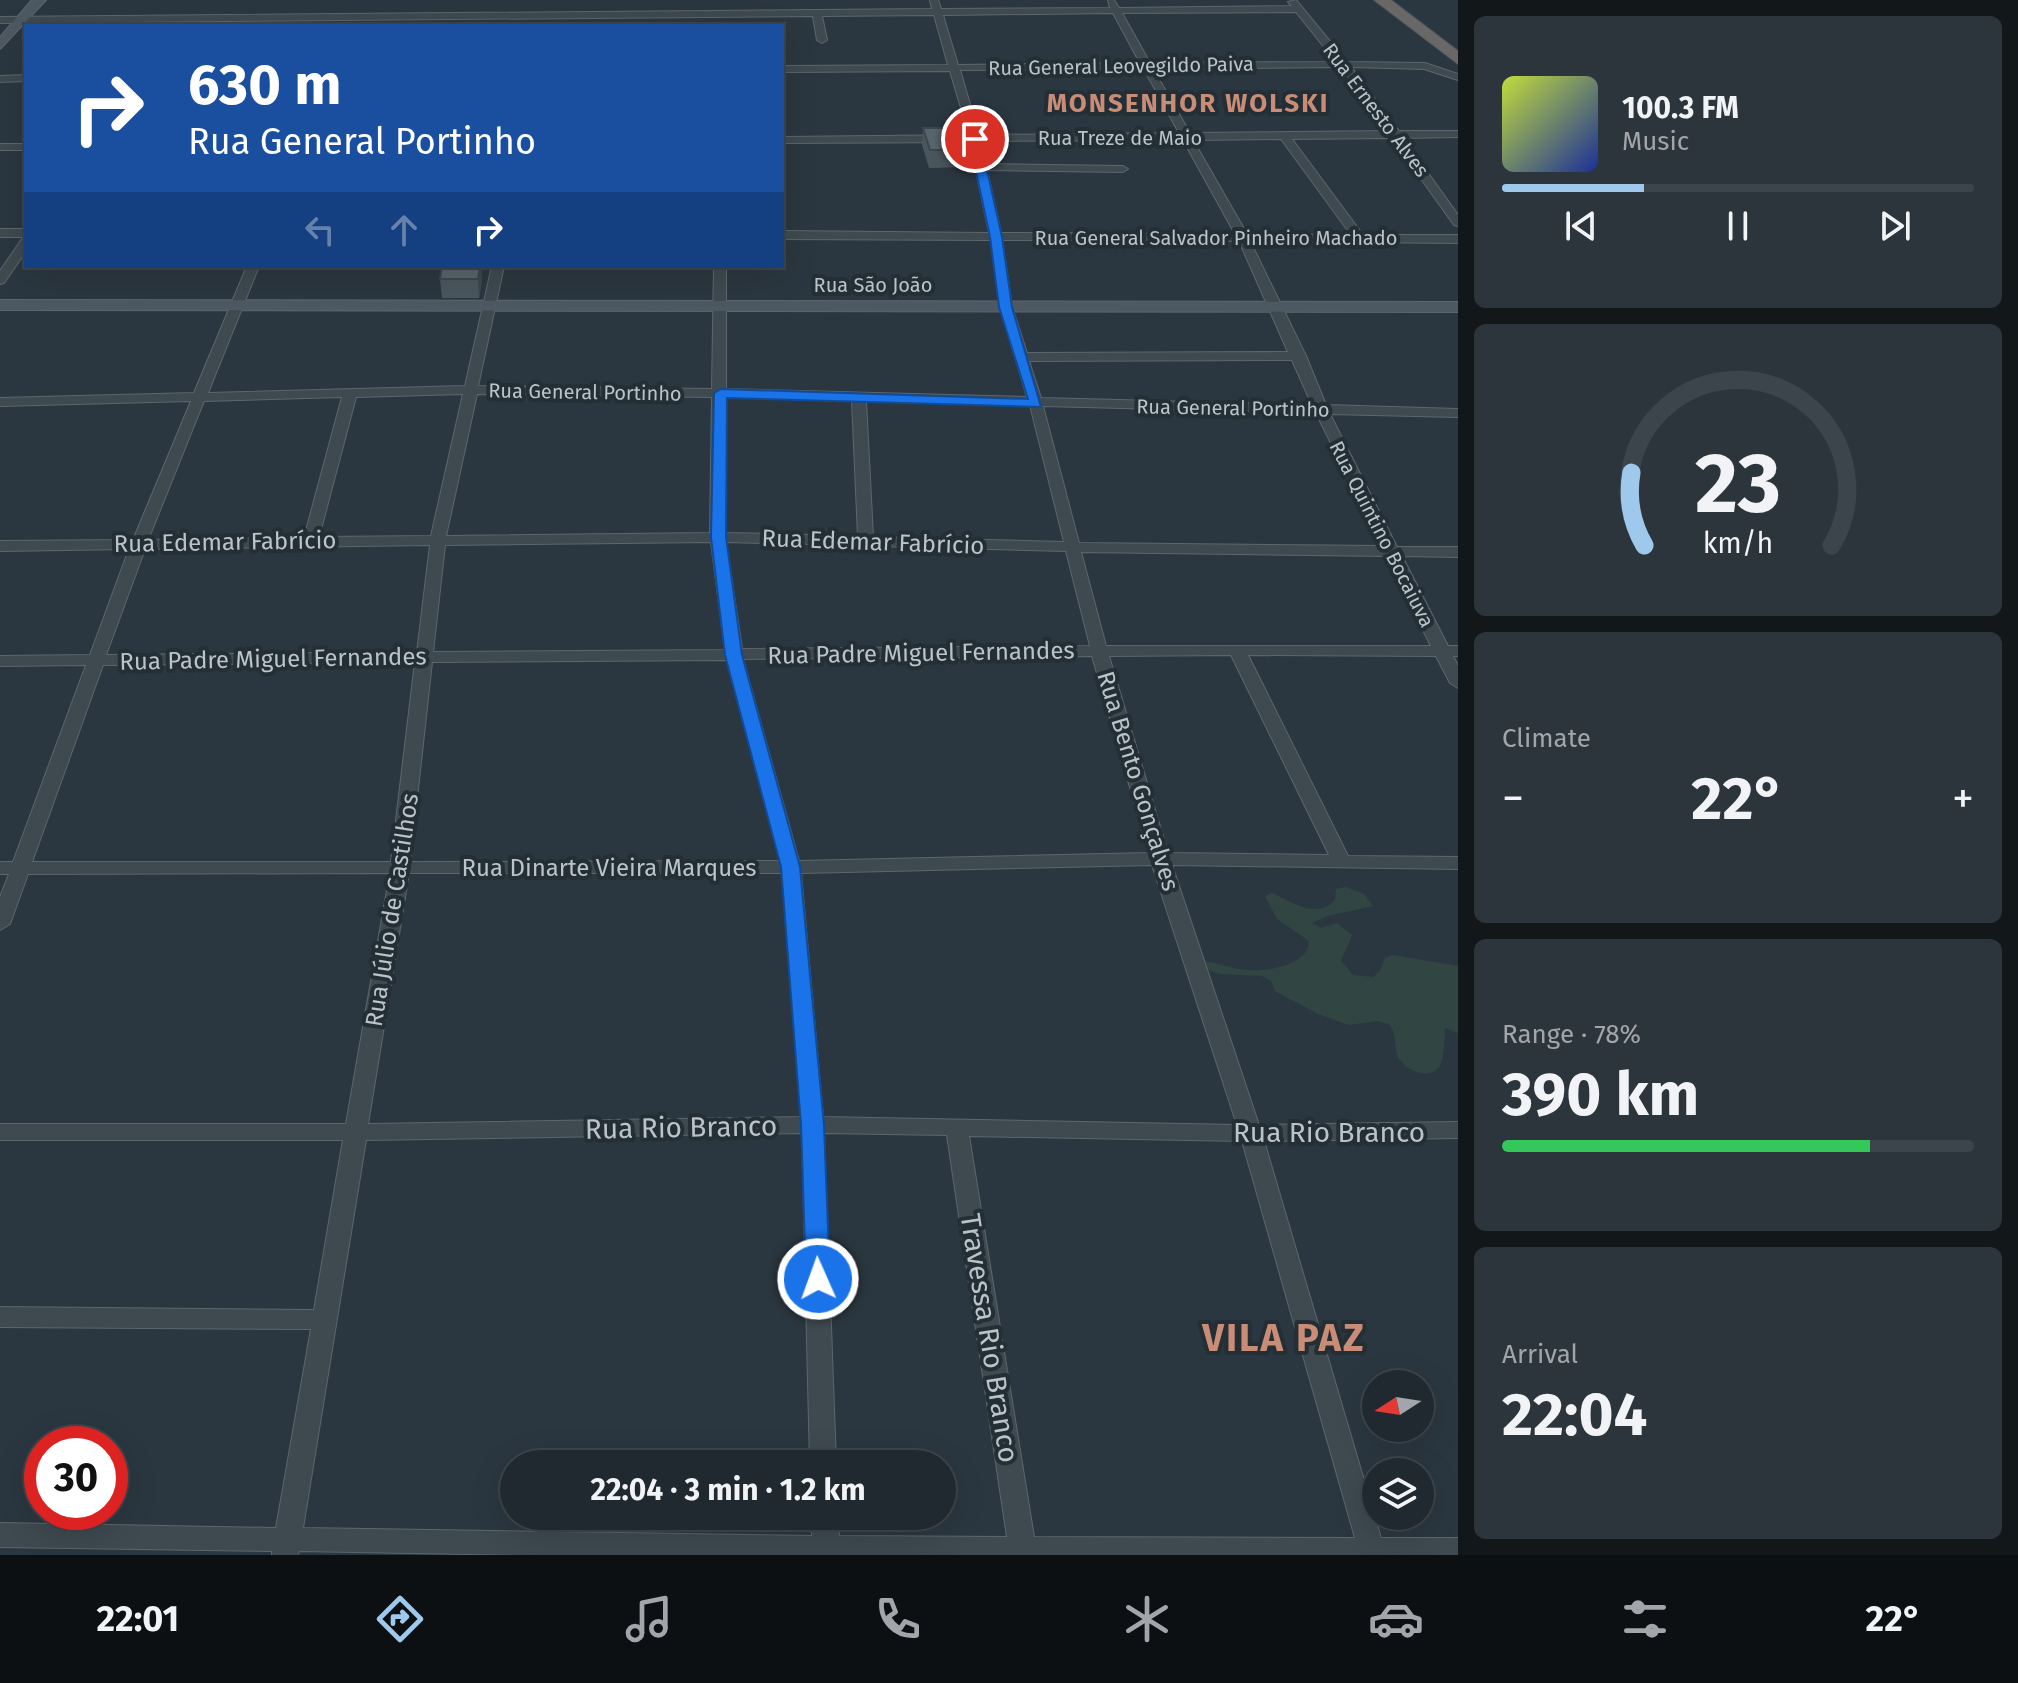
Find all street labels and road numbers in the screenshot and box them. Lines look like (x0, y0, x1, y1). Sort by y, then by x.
street label: Rua Ernesto Alves (1318, 38, 1434, 182)
street label: Rua General Leovegildo Paiva (988, 52, 1254, 80)
street label: Rua Treze de Maio (1038, 126, 1202, 150)
street label: Rua General Salvador Pinheiro Machado (1035, 226, 1397, 250)
street label: Rua São João (814, 273, 932, 297)
street label: Rua General Portinho (488, 378, 682, 406)
street label: Rua General Portinho (1136, 394, 1330, 422)
street label: Rua Quintino Bocaiuva (1325, 437, 1439, 631)
street label: Rua Edemar Fabrício (761, 524, 985, 560)
street label: Rua Edemar Fabrício (113, 526, 337, 558)
street label: Rua Padre Miguel Fernandes (767, 636, 1075, 670)
street label: Rua Padre Miguel Fernandes (119, 642, 427, 676)
street label: Rua Bento Gonçalves (1091, 668, 1185, 894)
street label: Rua Júlio de Castilhos (360, 791, 424, 1029)
street label: Rua Dinarte Vieira Marques (462, 854, 756, 882)
street label: Rua Rio Branco (585, 1109, 777, 1146)
street label: Rua Rio Branco (1233, 1116, 1425, 1149)
street label: Travessa Rio Branco (954, 1211, 1025, 1465)

